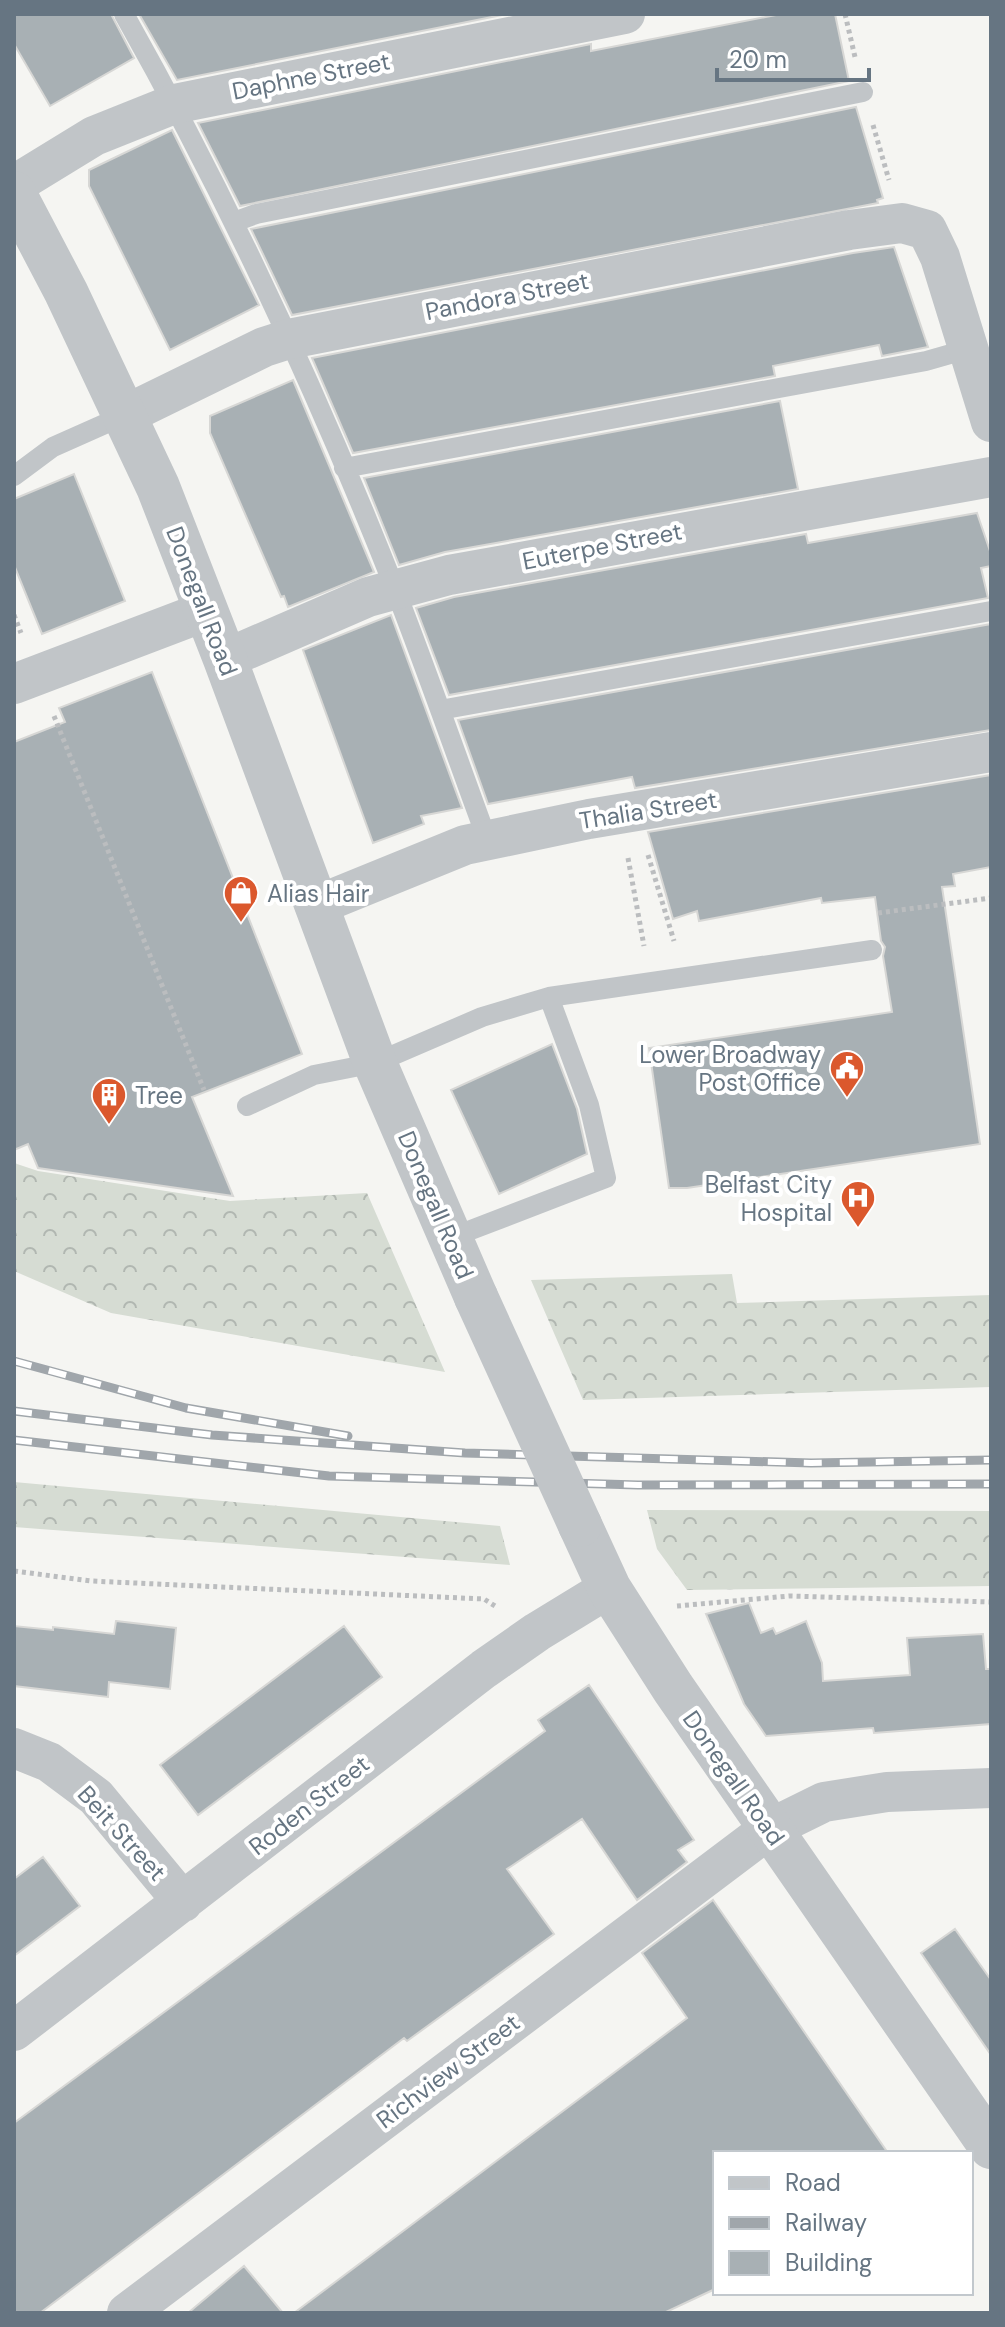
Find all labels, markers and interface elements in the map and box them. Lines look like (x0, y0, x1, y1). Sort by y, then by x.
scale bar (717, 32, 869, 82)
text: 20 m (729, 44, 787, 75)
street label: Daphne Street (229, 46, 393, 106)
street label: Pandora Street (423, 265, 591, 327)
street label: Euterpe Street (520, 515, 684, 577)
street label: Donegall Road (159, 522, 245, 680)
street label: Thalia Street (577, 784, 719, 836)
shop icon: Alias Hair (222, 874, 260, 924)
place label: Alias Hair (267, 878, 370, 909)
place label: Lower Broadway Post Office (639, 1039, 821, 1098)
public building icon: Lower Broadway Post Office (828, 1049, 866, 1099)
building icon: Tree (90, 1076, 128, 1126)
place label: Tree (135, 1080, 183, 1111)
street label: Donegall Road (391, 1126, 481, 1284)
place label: Belfast City Hospital (705, 1169, 832, 1228)
hospital icon: Belfast City Hospital (839, 1179, 877, 1229)
street label: Donegall Road (676, 1705, 792, 1851)
street label: Roden Street (242, 1748, 376, 1862)
street label: Beit Street (71, 1779, 173, 1887)
street label: Richview Street (370, 2007, 526, 2135)
legend (713, 2151, 973, 2295)
text: Road (785, 2167, 841, 2198)
text: Railway (785, 2207, 867, 2238)
text: Building (785, 2247, 872, 2278)

